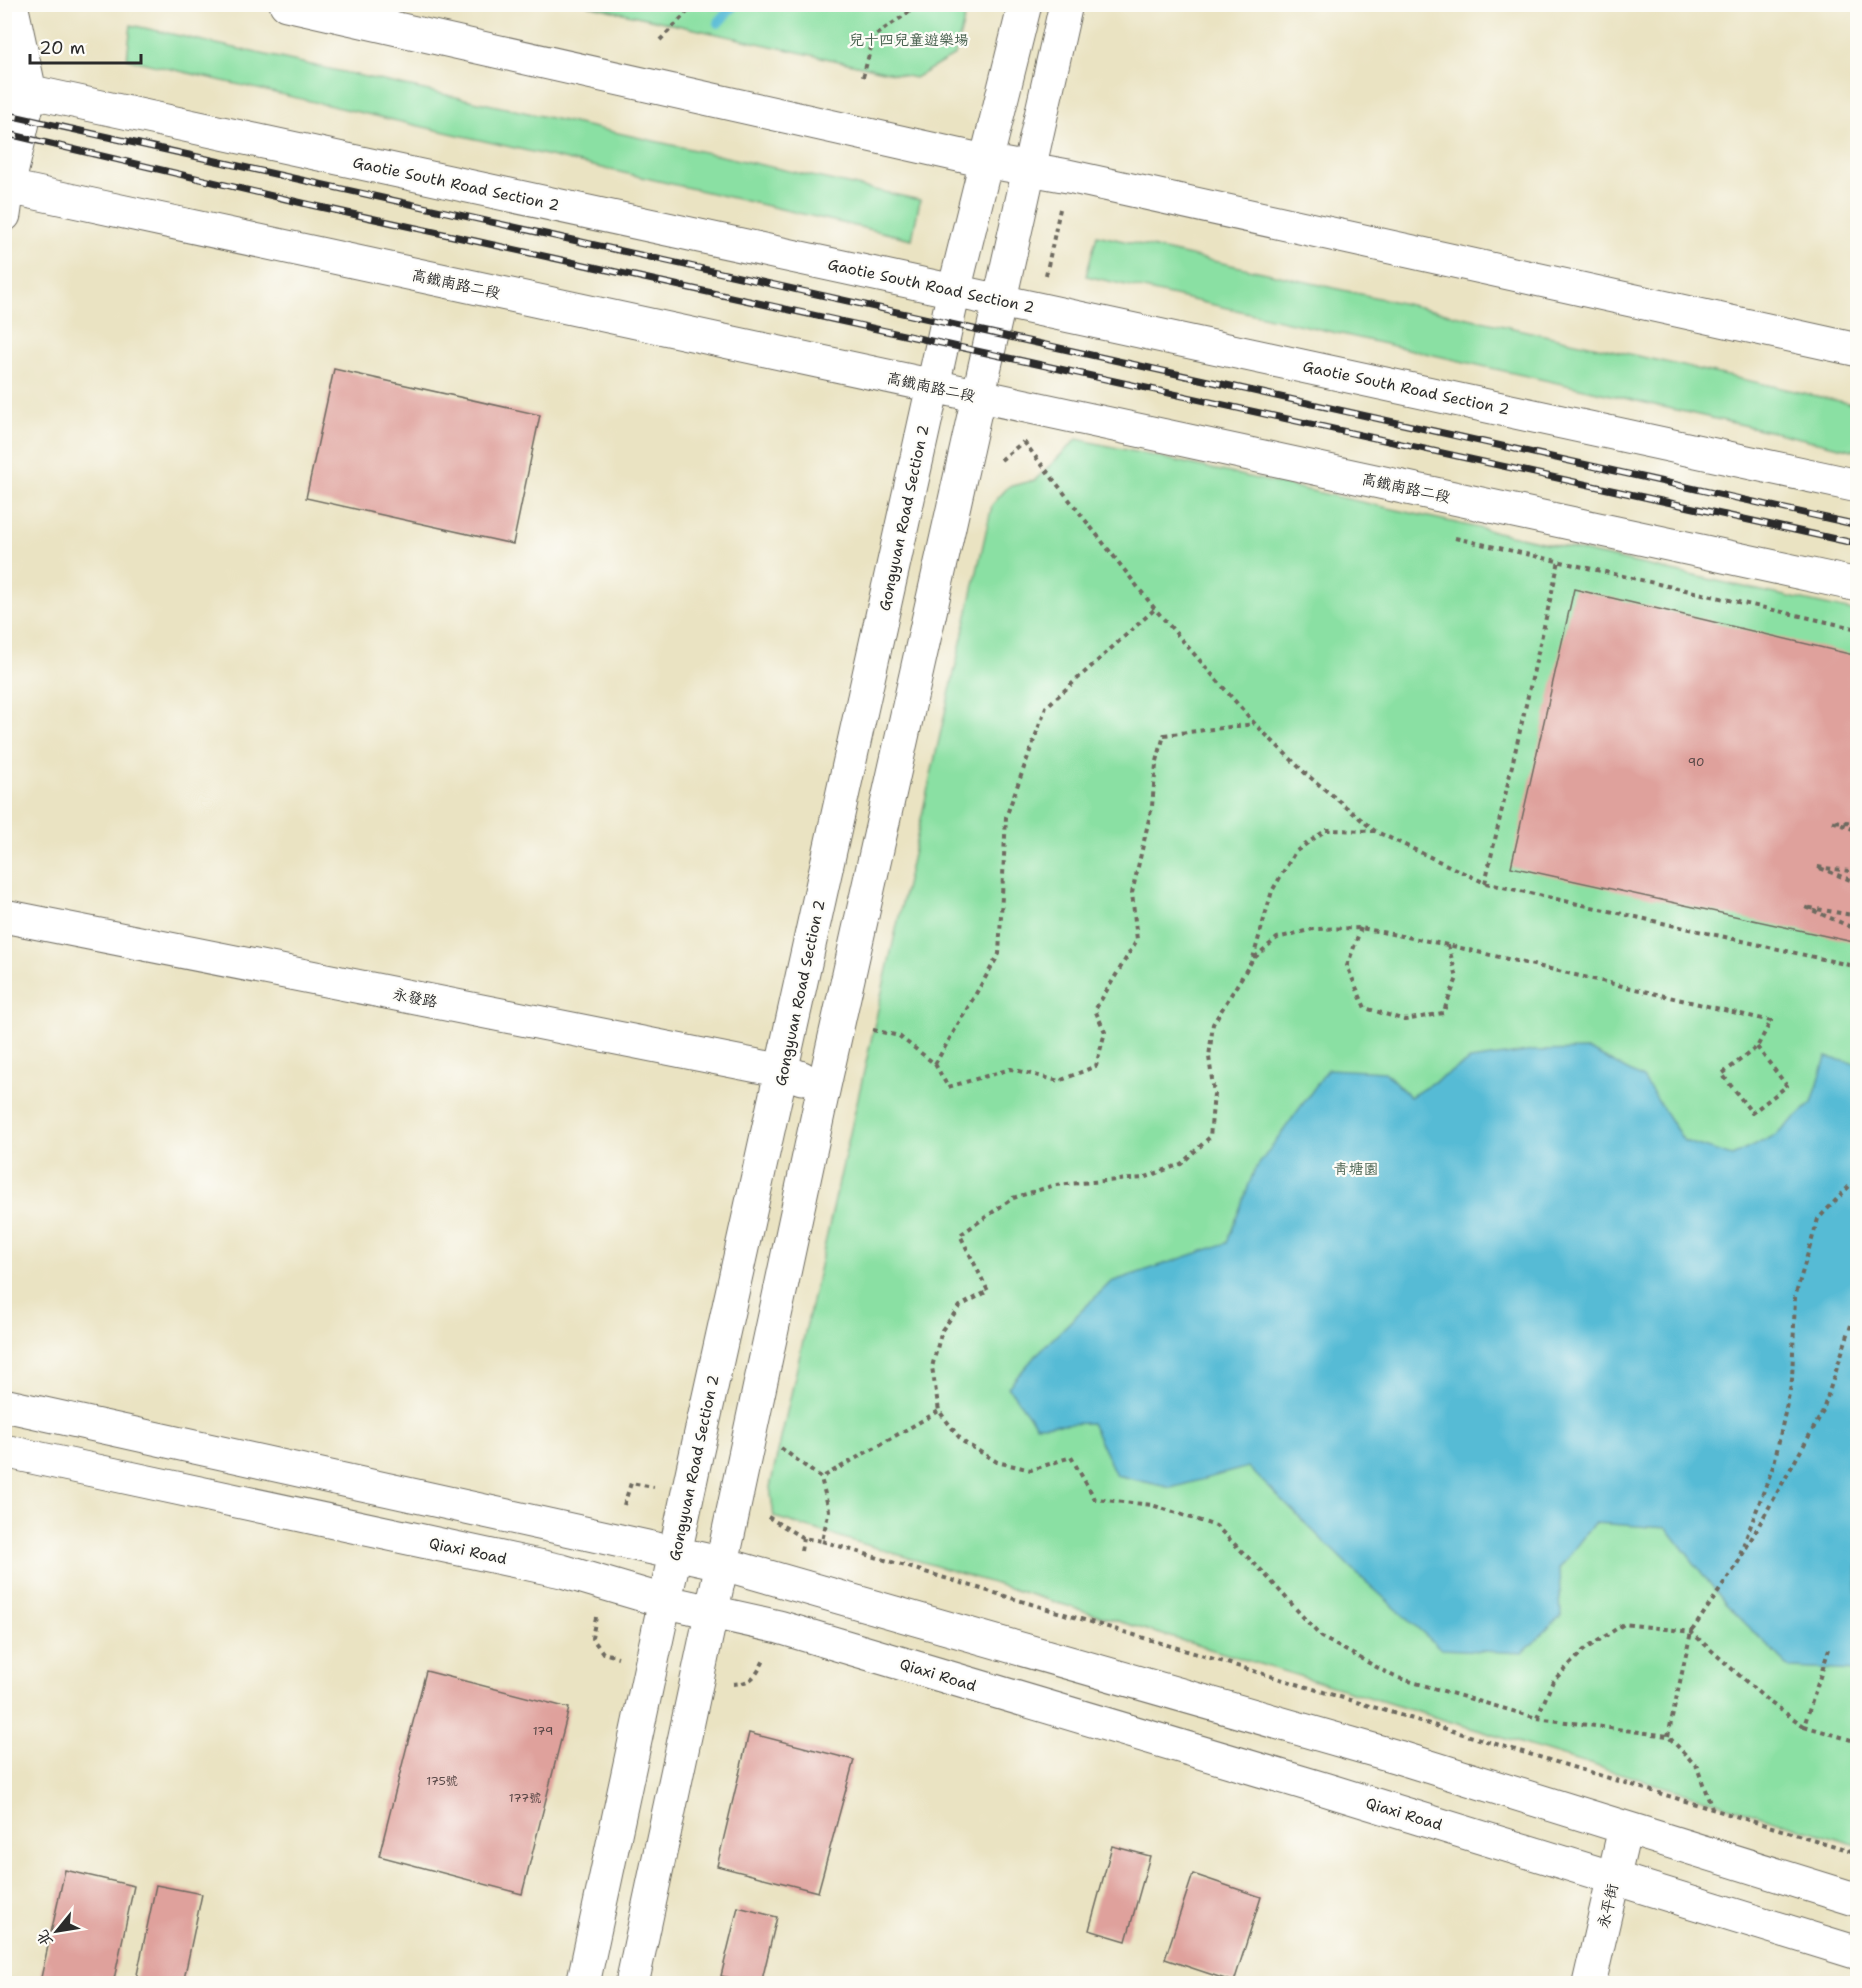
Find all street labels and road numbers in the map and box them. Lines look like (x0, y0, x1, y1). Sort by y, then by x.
street label: Gaotie South Road Section 2 (351, 152, 561, 216)
street label: Gaotie South Road Section 2 (826, 254, 1036, 318)
street label: 高鐵南路二段 (410, 265, 502, 303)
street label: Gaotie South Road Section 2 (1301, 356, 1511, 420)
street label: 高鐵南路二段 (885, 368, 977, 406)
street label: Gongyuan Road Section 2 (874, 423, 934, 613)
street label: 高鐵南路二段 (1360, 469, 1452, 507)
street label: Gongyuan Road Section 2 (770, 898, 830, 1088)
street label: 永發路 (391, 984, 439, 1012)
street label: Gongyuan Road Section 2 (664, 1373, 724, 1563)
street label: Qiaxi Road (427, 1533, 509, 1569)
street label: Qiaxi Road (897, 1654, 979, 1696)
street label: Qiaxi Road (1363, 1793, 1445, 1835)
street label: 永平街 (1593, 1882, 1623, 1930)

